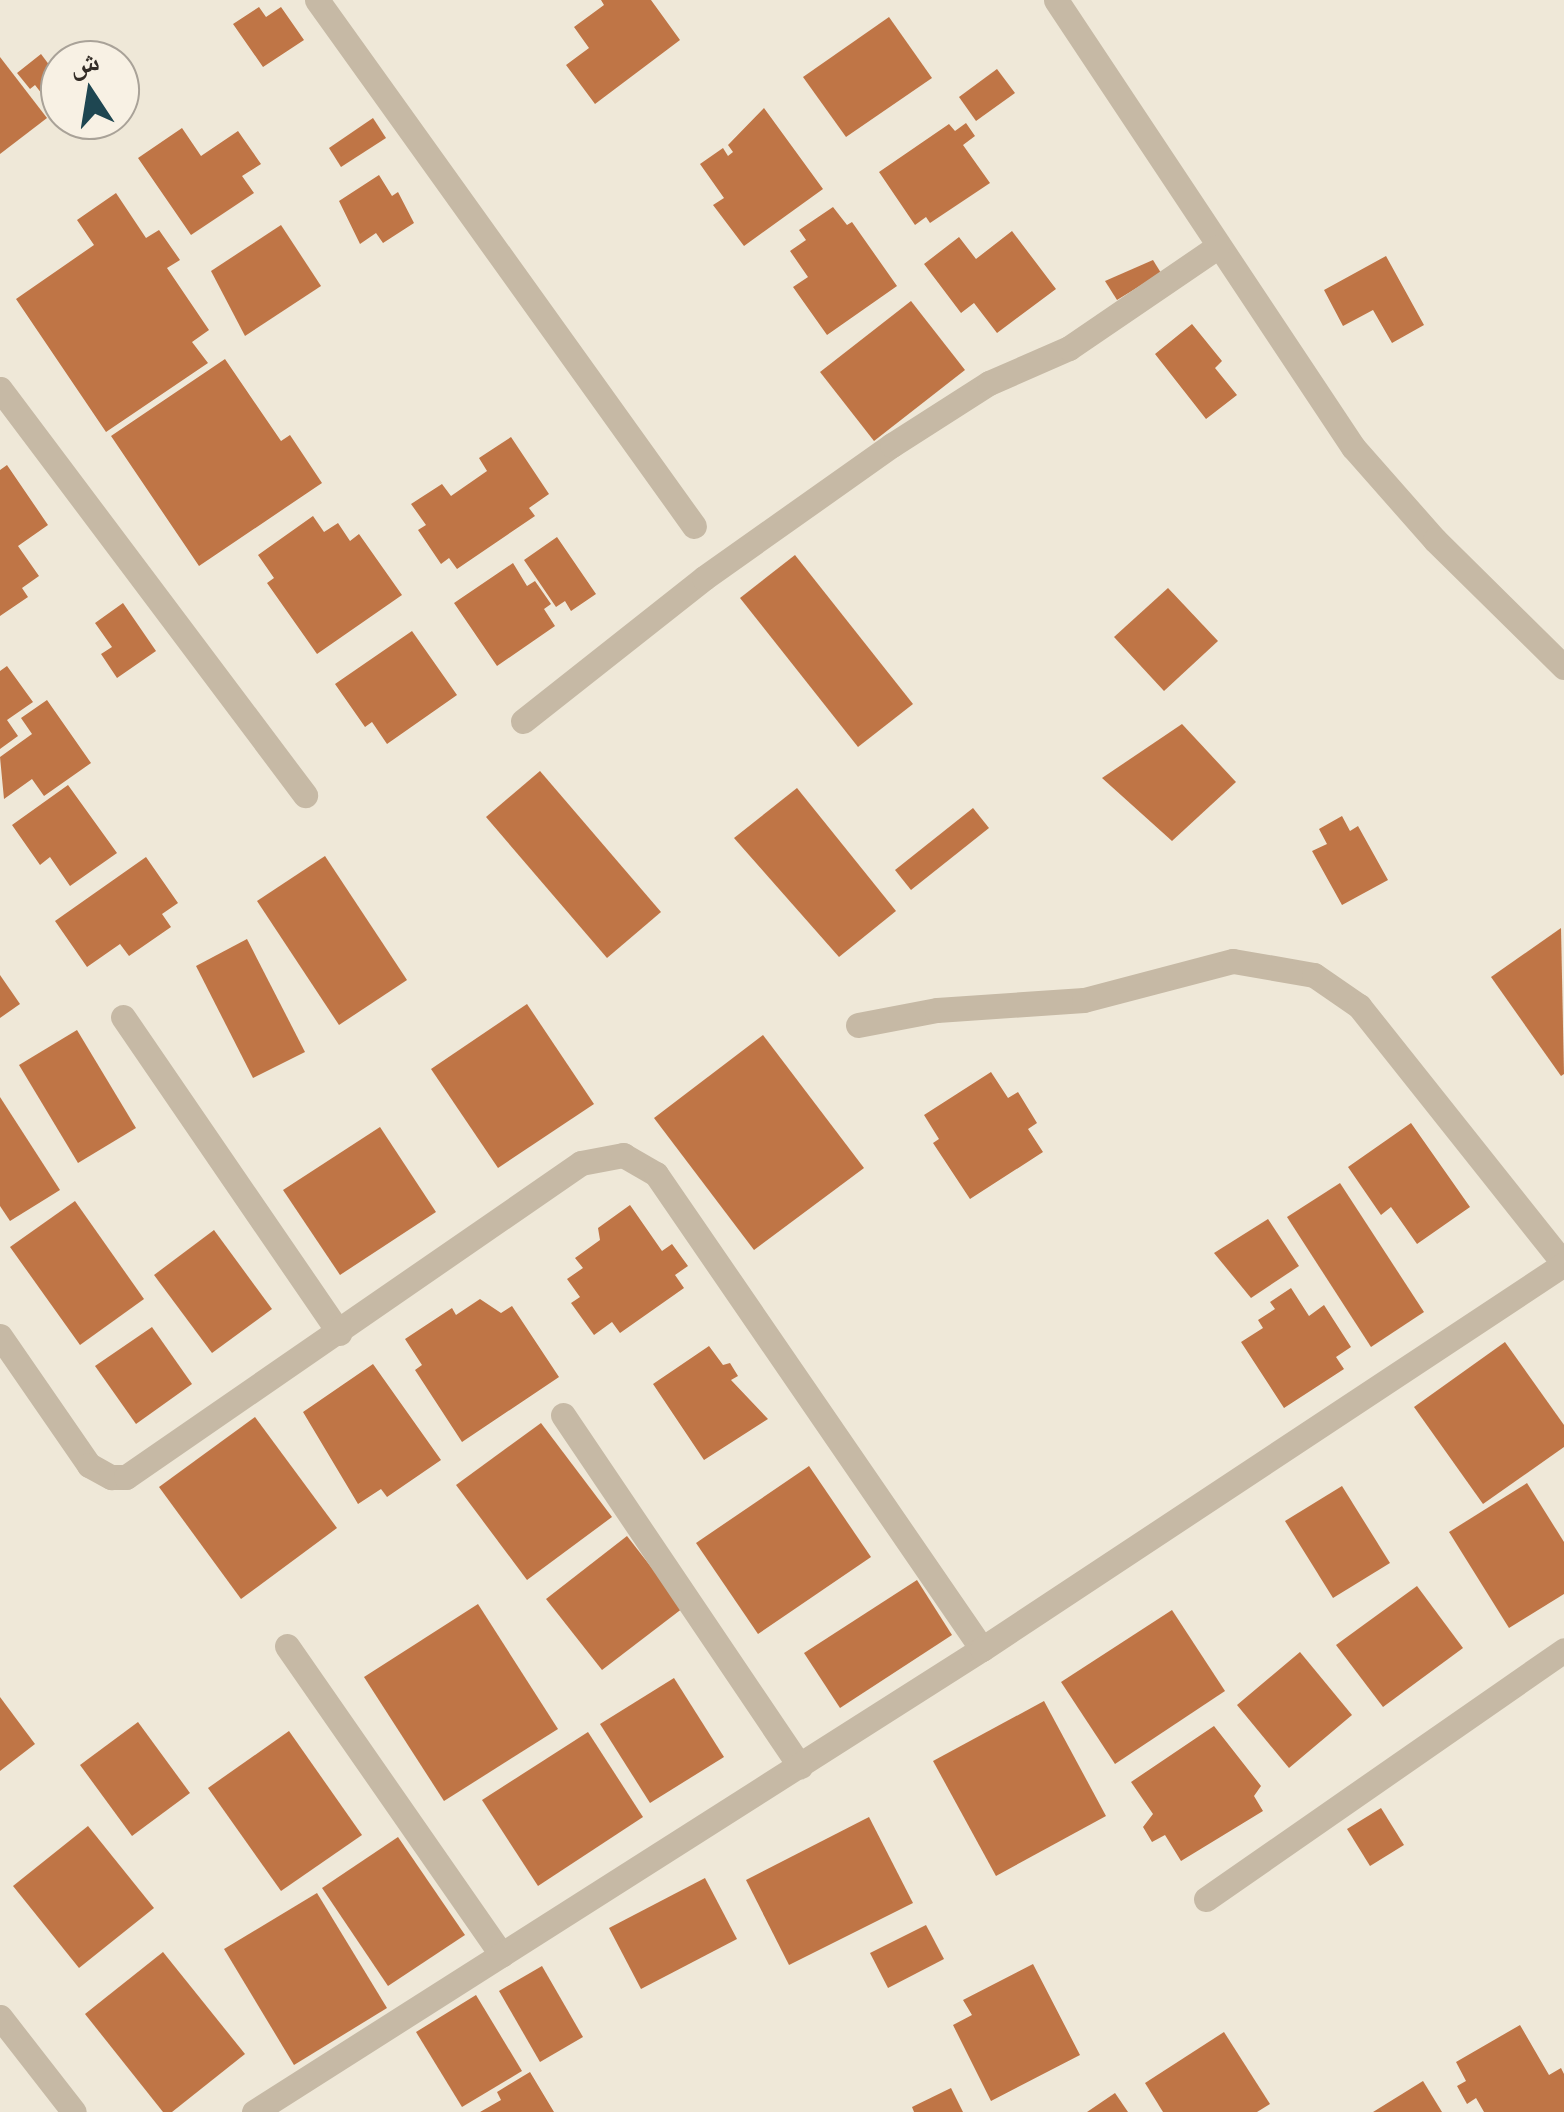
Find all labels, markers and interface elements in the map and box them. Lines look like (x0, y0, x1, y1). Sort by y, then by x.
north arrow (40, 40, 140, 140)
text: ش (66, 41, 102, 83)

